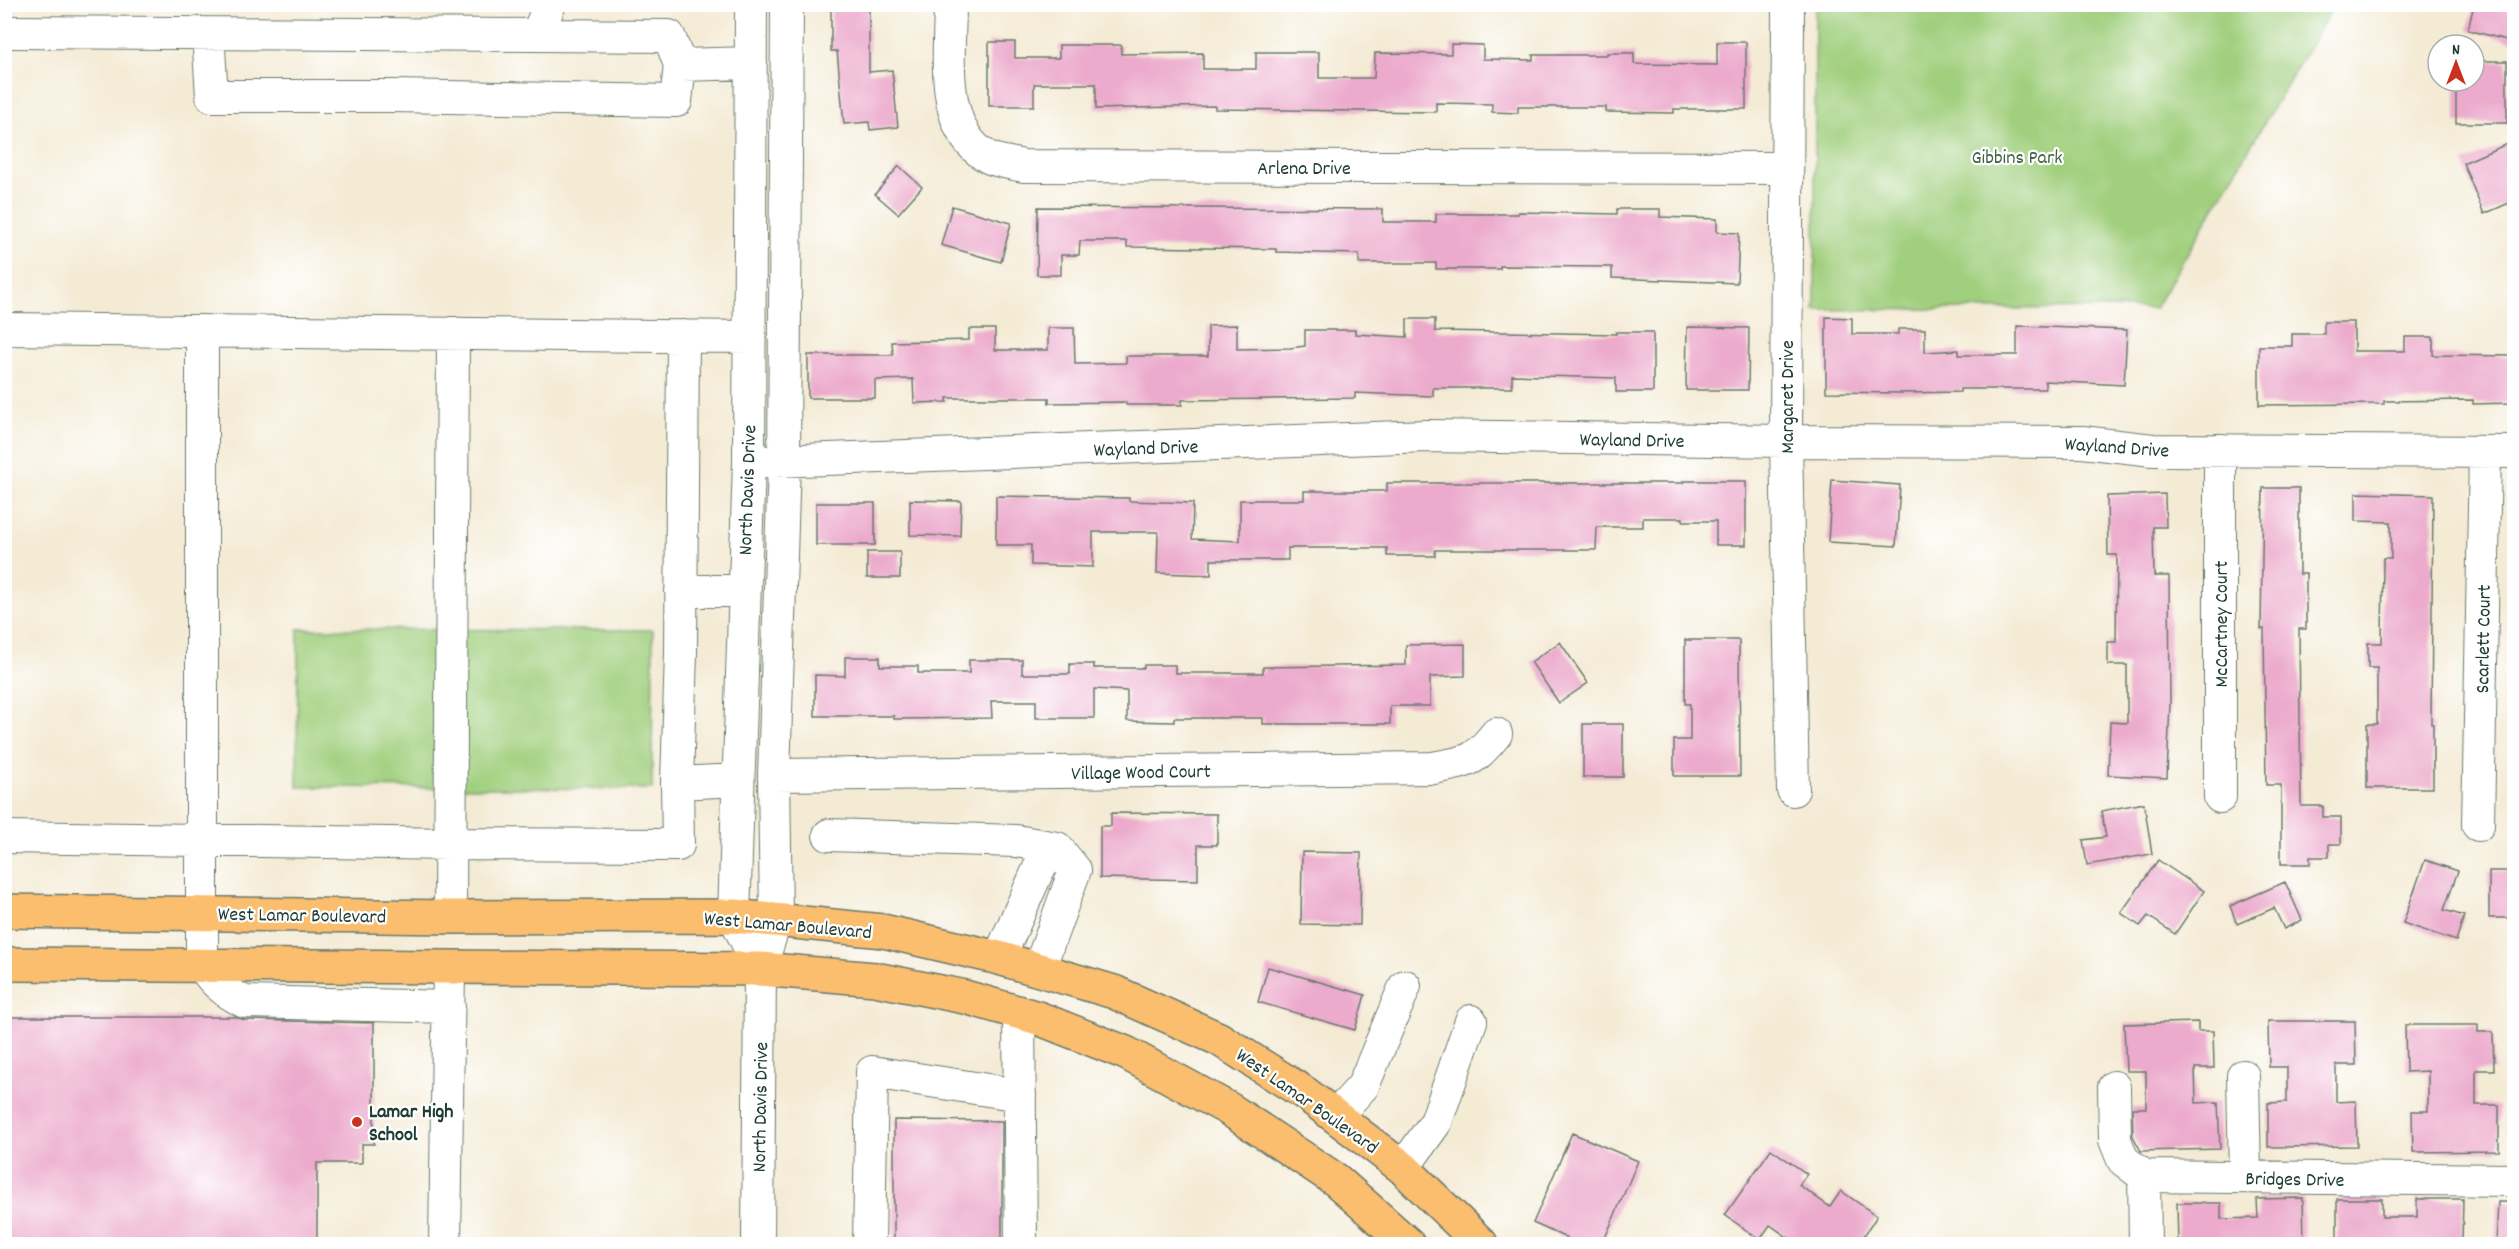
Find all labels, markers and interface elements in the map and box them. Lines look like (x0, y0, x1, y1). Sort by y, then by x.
north arrow (2426, 33, 2486, 93)
text: N (2452, 39, 2460, 62)
park label: Gibbins Park (1971, 145, 2063, 173)
street label: Arlena Drive (1257, 156, 1351, 184)
street label: Margaret Drive (1775, 340, 1803, 454)
street label: North Davis Drive (733, 424, 765, 556)
street label: Wayland Drive (1579, 427, 1685, 457)
street label: Wayland Drive (2064, 431, 2170, 467)
street label: Wayland Drive (1093, 434, 1199, 466)
street label: McCartney Court (2209, 561, 2237, 687)
street label: Scarlett Court (2470, 584, 2500, 694)
street label: Village Wood Court (1071, 759, 1211, 789)
street label: West Lamar Boulevard (218, 902, 386, 932)
street label: West Lamar Boulevard (703, 906, 873, 948)
street label: North Davis Drive (747, 1041, 777, 1173)
street label: West Lamar Boulevard (1229, 1043, 1383, 1162)
place label: Lamar High School (369, 1099, 454, 1150)
marker: Lamar High School (350, 1115, 364, 1129)
street label: Bridges Drive (2245, 1166, 2345, 1196)

